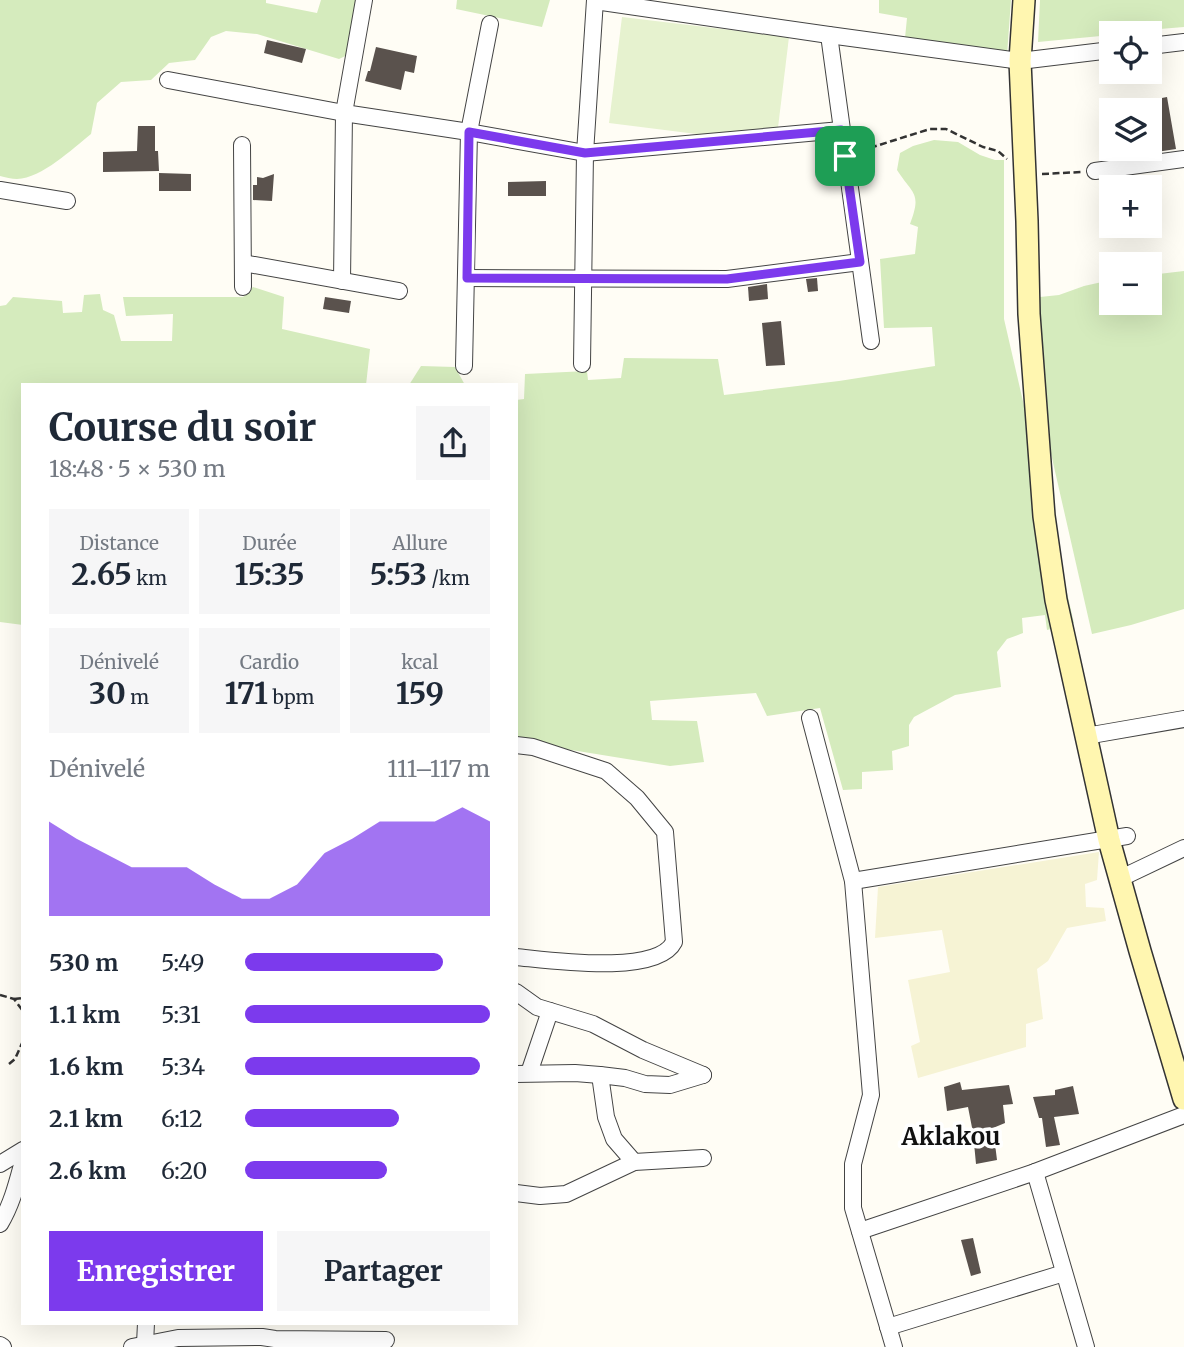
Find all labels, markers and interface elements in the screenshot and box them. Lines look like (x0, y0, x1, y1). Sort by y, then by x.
map controls (1099, 21, 1162, 315)
button: locate (1099, 21, 1162, 84)
button: layers (1099, 98, 1162, 161)
pin (815, 126, 875, 186)
icon: arrive (826, 137, 864, 175)
button: + (1099, 175, 1162, 238)
button: − (1099, 252, 1162, 315)
text: Course du soir (49, 404, 316, 451)
button: share (416, 406, 490, 480)
text: 18:48 · 5 × 530 m (49, 454, 226, 483)
text: Distance (79, 531, 159, 555)
text: Durée (242, 531, 297, 555)
text: Allure (392, 531, 447, 555)
text: 2.65 (71, 555, 132, 593)
text: 15:35 (235, 555, 304, 593)
text: 5:53 (370, 555, 427, 593)
text: km (132, 566, 167, 590)
text: /km (427, 566, 470, 590)
text: Dénivelé (79, 650, 159, 674)
text: Cardio (240, 650, 299, 674)
text: kcal (401, 650, 439, 674)
text: 30 (89, 674, 126, 712)
text: 171 (225, 674, 268, 712)
text: 159 (396, 674, 444, 712)
text: m (126, 685, 149, 709)
text: bpm (268, 685, 314, 709)
text: Dénivelé (49, 754, 145, 783)
text: 111–117 m (387, 754, 490, 783)
text: 530 m (49, 948, 118, 977)
text: 5:49 (161, 948, 204, 977)
text: 1.1 km (49, 1000, 120, 1029)
text: 5:31 (161, 1000, 201, 1029)
text: 1.6 km (49, 1052, 124, 1081)
text: 5:34 (161, 1052, 205, 1081)
text: 2.1 km (49, 1104, 123, 1133)
text: 6:12 (161, 1104, 203, 1133)
district label: Aklakou (901, 1121, 1000, 1152)
text: 2.6 km (49, 1156, 126, 1185)
text: 6:20 (161, 1156, 207, 1185)
button: Enregistrer (49, 1231, 263, 1311)
button: Partager (277, 1231, 490, 1311)

